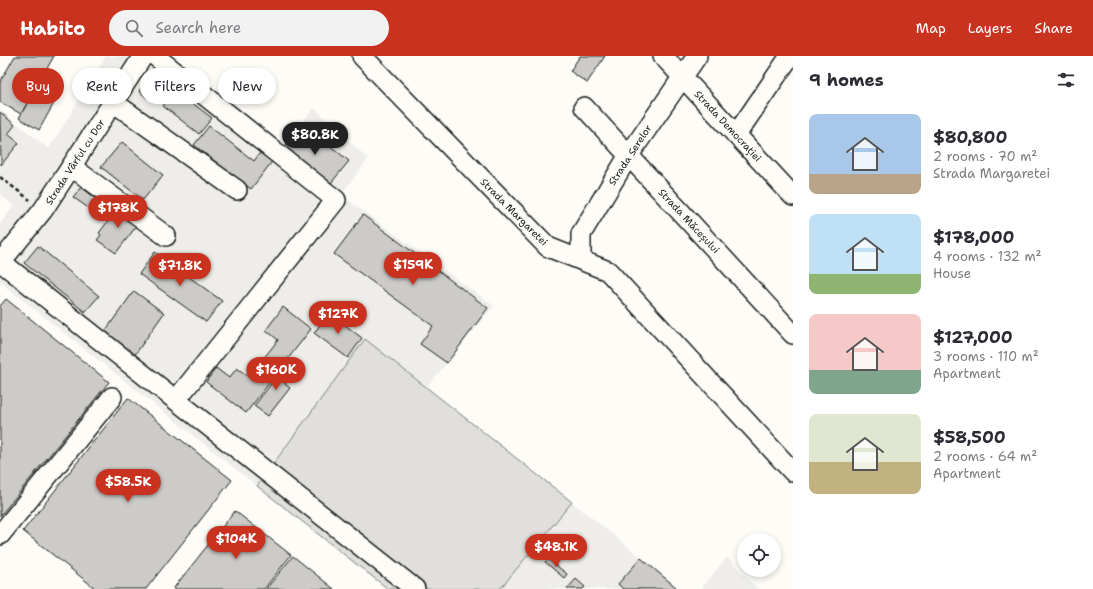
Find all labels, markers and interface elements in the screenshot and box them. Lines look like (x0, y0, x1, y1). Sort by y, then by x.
search box (109, 10, 389, 46)
text: Habito (20, 16, 85, 41)
icon: search (123, 17, 145, 39)
text: Search here (155, 18, 241, 38)
text: Map (916, 19, 946, 37)
text: Layers (968, 19, 1012, 37)
text: Share (1034, 19, 1073, 37)
chip: Buy (12, 68, 64, 104)
chip: Rent (72, 68, 132, 104)
chip: Filters (140, 68, 210, 104)
chip: New (218, 68, 276, 104)
text: 9 homes (809, 69, 884, 91)
icon: filters (1055, 69, 1077, 91)
street label: Strada Democrației (691, 88, 764, 165)
street label: Strada Vârful cu Dor (42, 116, 108, 207)
pin: $80.8K (282, 122, 348, 156)
street label: Strada Serelor (605, 122, 655, 188)
text: $80.8K (291, 126, 339, 143)
text: $80,800 (933, 126, 1007, 148)
icon: home (841, 130, 889, 178)
text: 2 rooms · 70 m² (933, 148, 1037, 165)
text: Strada Margaretei (933, 165, 1050, 182)
street label: Strada Margaretei (478, 176, 551, 249)
street label: Strada Măceșului (655, 186, 723, 257)
pin: $178K (90, 195, 146, 229)
text: $178K (97, 199, 139, 216)
text: $178,000 (933, 226, 1015, 248)
icon: home (841, 230, 889, 278)
text: 4 rooms · 132 m² (933, 248, 1042, 265)
pin: $159K (385, 252, 441, 286)
pin: $71.8K (147, 253, 213, 287)
text: $159K (393, 256, 433, 273)
text: $71.8K (158, 257, 202, 274)
text: House (933, 265, 971, 282)
pin: $127K (310, 301, 366, 335)
text: $127K (318, 305, 358, 322)
text: $127,000 (933, 326, 1013, 348)
icon: home (841, 330, 889, 378)
text: 3 rooms · 110 m² (933, 348, 1039, 365)
pin: $160K (248, 357, 304, 391)
text: $160K (255, 361, 297, 378)
text: Apartment (933, 365, 1001, 382)
text: $58,500 (933, 426, 1006, 448)
icon: home (841, 430, 889, 478)
text: 2 rooms · 64 m² (933, 448, 1037, 465)
text: Apartment (933, 465, 1001, 482)
pin: $58.5K (95, 469, 161, 503)
text: $58.5K (105, 473, 151, 490)
pin: $104K (208, 526, 264, 560)
text: $104K (215, 530, 257, 547)
map controls (737, 533, 781, 577)
button: locate (737, 533, 781, 577)
pin: $48.1K (523, 534, 589, 568)
text: $48.1K (534, 538, 578, 555)

